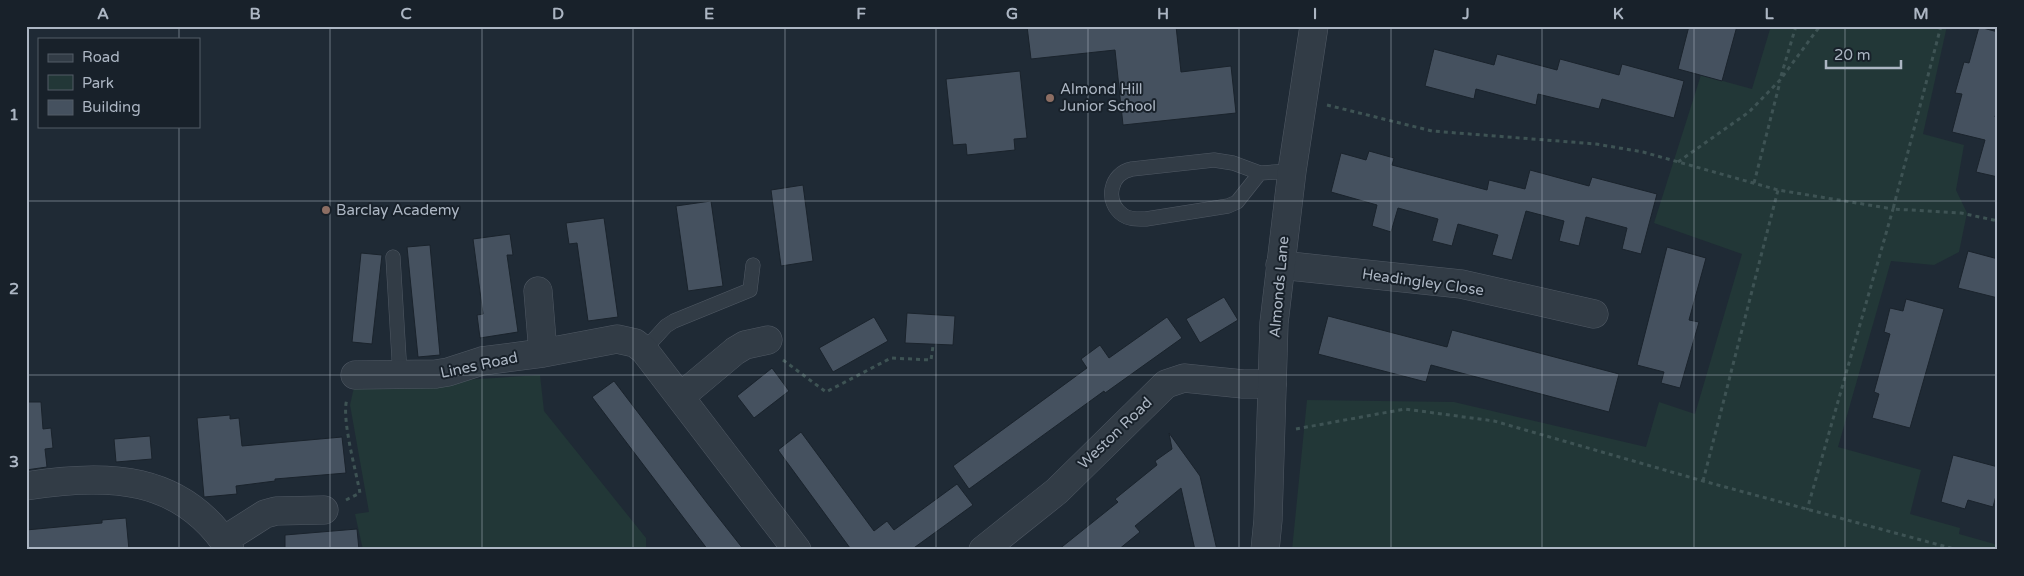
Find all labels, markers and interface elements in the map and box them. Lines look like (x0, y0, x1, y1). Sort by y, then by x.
text: A (97, 4, 109, 24)
text: B (249, 4, 261, 24)
text: C (400, 4, 412, 24)
text: D (552, 4, 564, 24)
text: E (704, 4, 714, 24)
text: F (856, 4, 866, 24)
text: G (1006, 4, 1018, 24)
text: H (1157, 4, 1169, 24)
text: I (1313, 4, 1317, 24)
text: J (1461, 4, 1470, 24)
text: K (1613, 4, 1624, 24)
text: L (1764, 4, 1774, 24)
text: M (1913, 4, 1929, 24)
legend (38, 38, 200, 128)
scale bar (1826, 38, 1902, 70)
text: 20 m (1834, 46, 1871, 64)
text: Road (82, 48, 120, 66)
text: Park (82, 74, 114, 92)
place label: Almond Hill Junior School (1060, 80, 1156, 115)
marker: Almond Hill Junior School (1044, 92, 1056, 104)
text: Building (82, 98, 141, 116)
text: 1 (9, 105, 19, 125)
place label: Barclay Academy (336, 201, 459, 219)
marker: Barclay Academy (320, 204, 332, 216)
street label: Almonds Lane (1266, 235, 1292, 339)
street label: Headingley Close (1361, 265, 1485, 299)
text: 2 (9, 279, 19, 299)
street label: Lines Road (439, 348, 519, 382)
street label: Weston Road (1074, 393, 1156, 473)
text: 3 (9, 452, 19, 472)

